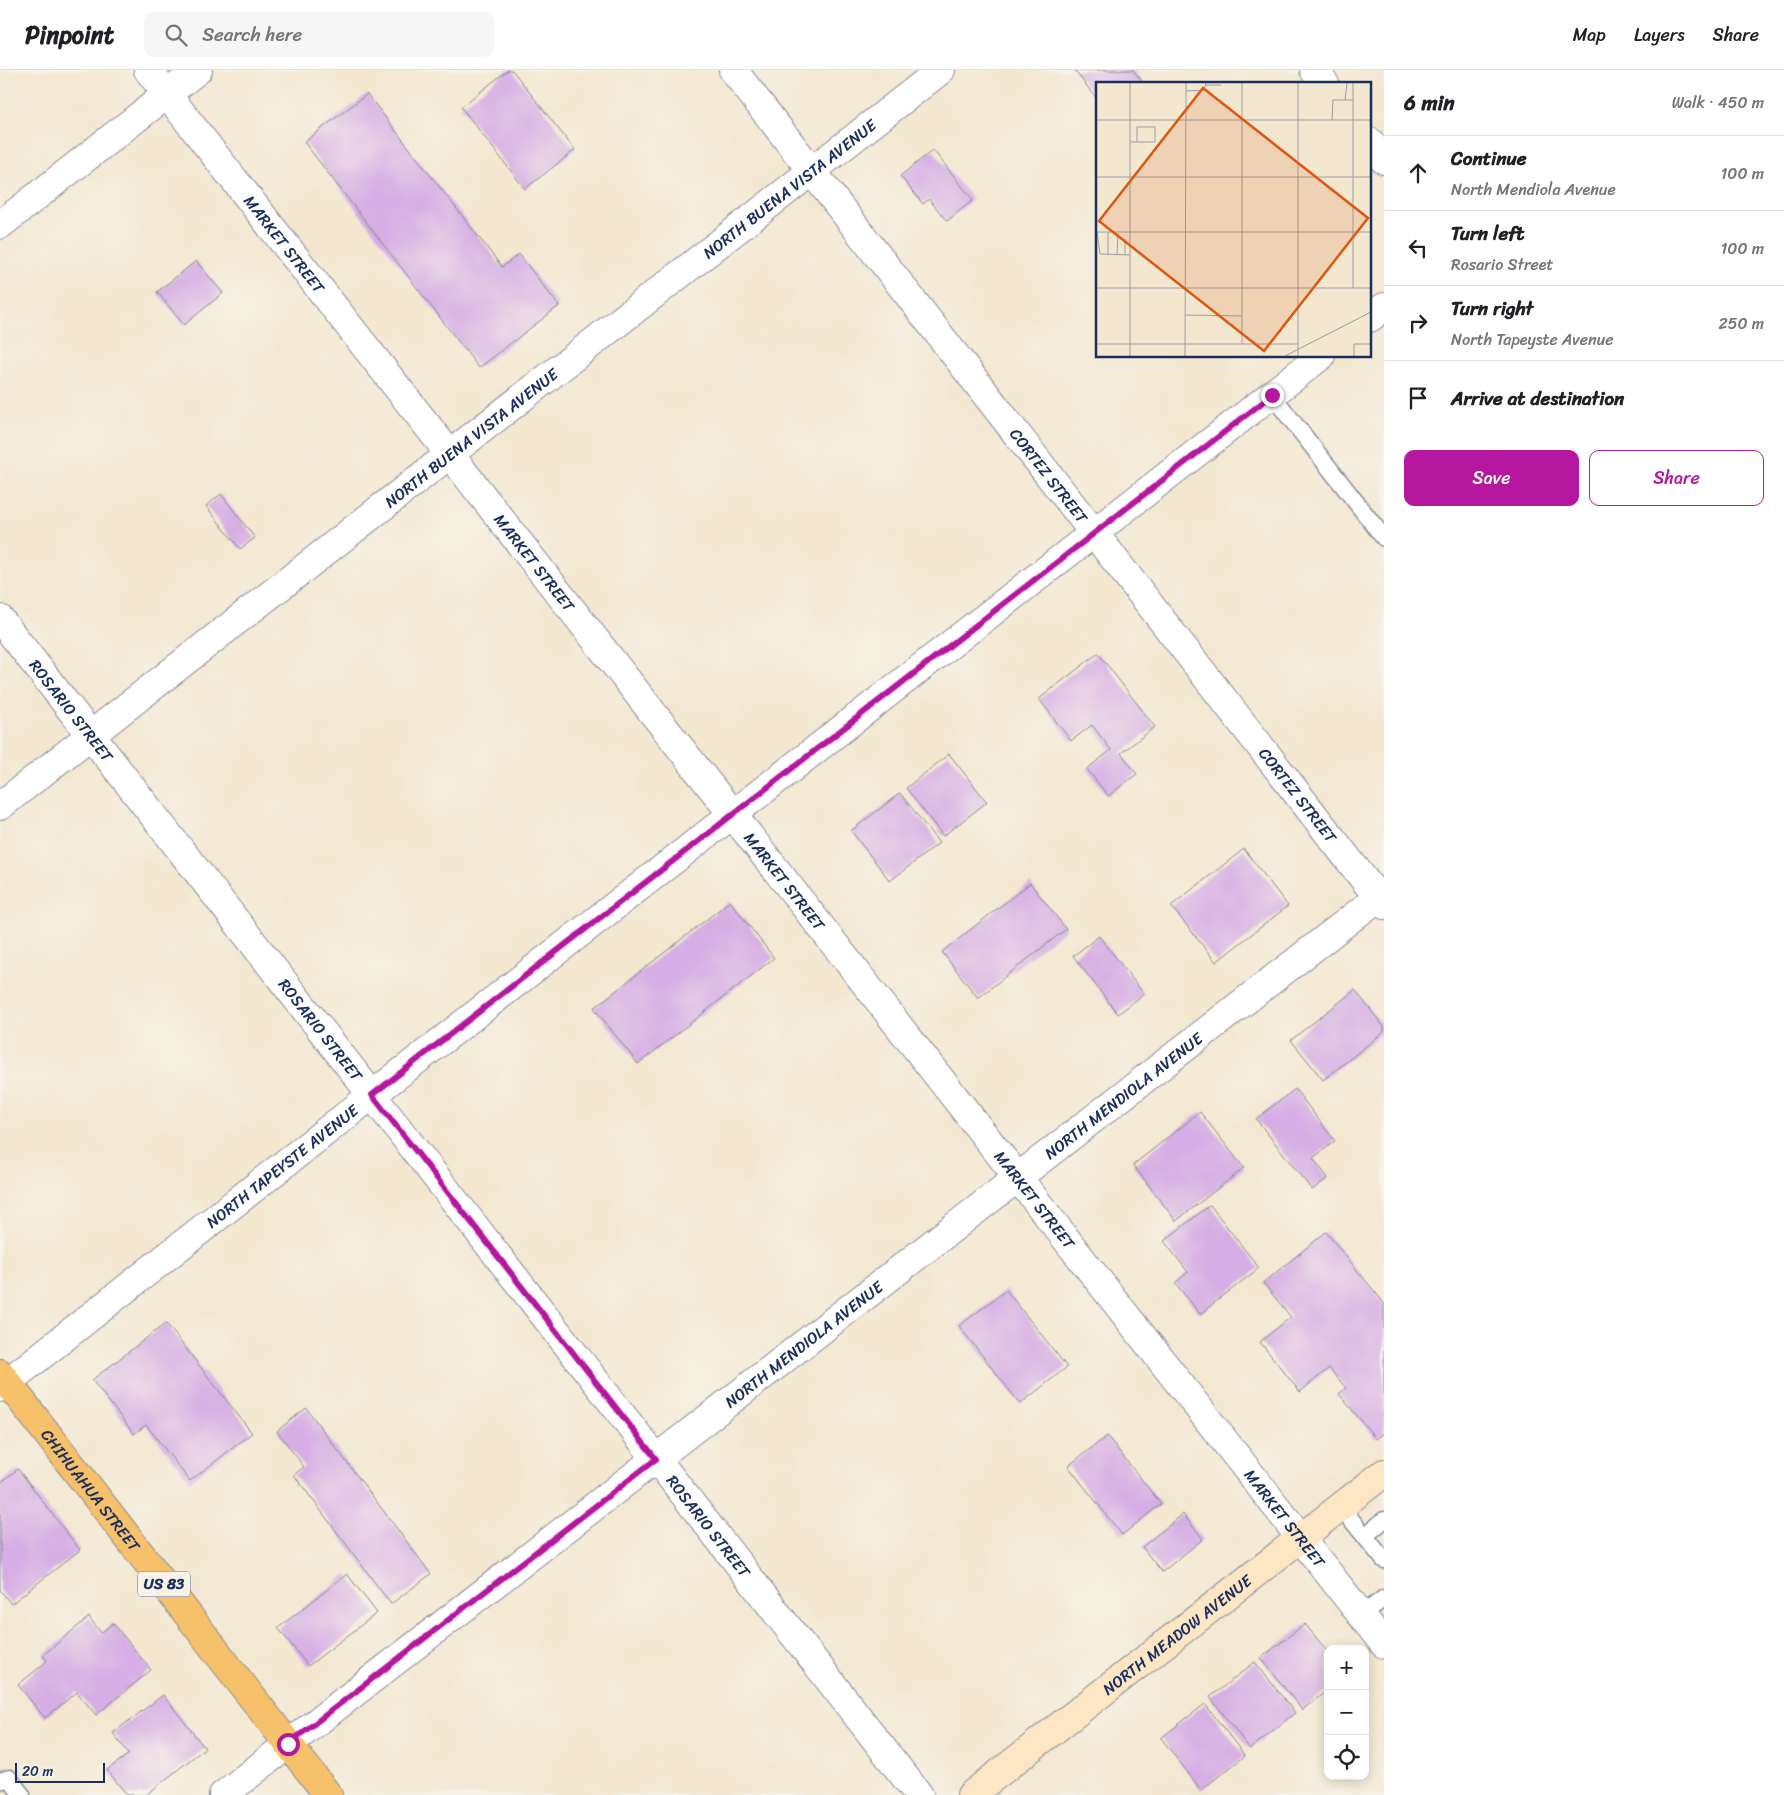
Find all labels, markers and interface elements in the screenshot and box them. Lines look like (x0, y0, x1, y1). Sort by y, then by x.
search box (144, 12, 494, 57)
text: Pinpoint (25, 14, 114, 56)
text: Search here (202, 18, 302, 51)
text: Map (1573, 19, 1606, 51)
text: Layers (1634, 19, 1685, 51)
text: Share (1713, 19, 1759, 51)
icon: search (162, 21, 190, 49)
inset map (1096, 82, 1372, 358)
text: 6 min (1404, 84, 1455, 122)
text: Walk · 450 m (1672, 88, 1764, 117)
street label: NORTH BUENA VISTA AVENUE (696, 111, 884, 267)
text: Continue (1451, 142, 1527, 175)
icon: ahead (1404, 159, 1432, 187)
text: 100 m (1720, 159, 1764, 188)
text: North Mendiola Avenue (1451, 175, 1616, 204)
street label: MARKET STREET (236, 188, 333, 301)
text: Turn left (1451, 217, 1524, 250)
icon: left (1404, 234, 1432, 262)
text: 100 m (1720, 234, 1764, 263)
text: Rosario Street (1451, 250, 1553, 279)
text: Turn right (1451, 292, 1533, 325)
icon: right (1404, 309, 1432, 337)
text: 250 m (1718, 309, 1764, 338)
text: North Tapeyste Avenue (1451, 325, 1613, 354)
street label: NORTH BUENA VISTA AVENUE (378, 360, 566, 515)
text: Arrive at destination (1451, 382, 1624, 415)
route end (1261, 384, 1284, 407)
icon: arrive (1404, 384, 1432, 412)
street label: CORTEZ STREET (1002, 422, 1096, 531)
button: Save (1404, 450, 1579, 506)
button: Share (1589, 450, 1764, 506)
street label: MARKET STREET (486, 507, 583, 620)
street label: ROSARIO STREET (21, 653, 121, 770)
street label: CORTEZ STREET (1251, 741, 1345, 850)
street label: MARKET STREET (736, 825, 833, 938)
street label: ROSARIO STREET (271, 972, 371, 1089)
street label: NORTH MENDIOLA AVENUE (1038, 1024, 1210, 1167)
street label: NORTH TAPEYSTE AVENUE (199, 1096, 366, 1236)
street label: MARKET STREET (986, 1144, 1084, 1257)
street label: NORTH MENDIOLA AVENUE (718, 1273, 890, 1416)
street label: CHIHUAHUA STREET (33, 1422, 149, 1559)
street label: MARKET STREET (1236, 1463, 1334, 1575)
street label: ROSARIO STREET (659, 1468, 759, 1585)
street label: NORTH MEADOW AVENUE (1096, 1566, 1259, 1703)
road number: US 83 (138, 1572, 190, 1596)
map controls (1324, 1645, 1369, 1780)
button: + (1324, 1645, 1369, 1690)
button: − (1324, 1690, 1369, 1735)
route start (277, 1733, 300, 1756)
button: locate (1324, 1735, 1369, 1780)
text: 20 m (22, 1759, 53, 1784)
scale bar (15, 1760, 105, 1783)

